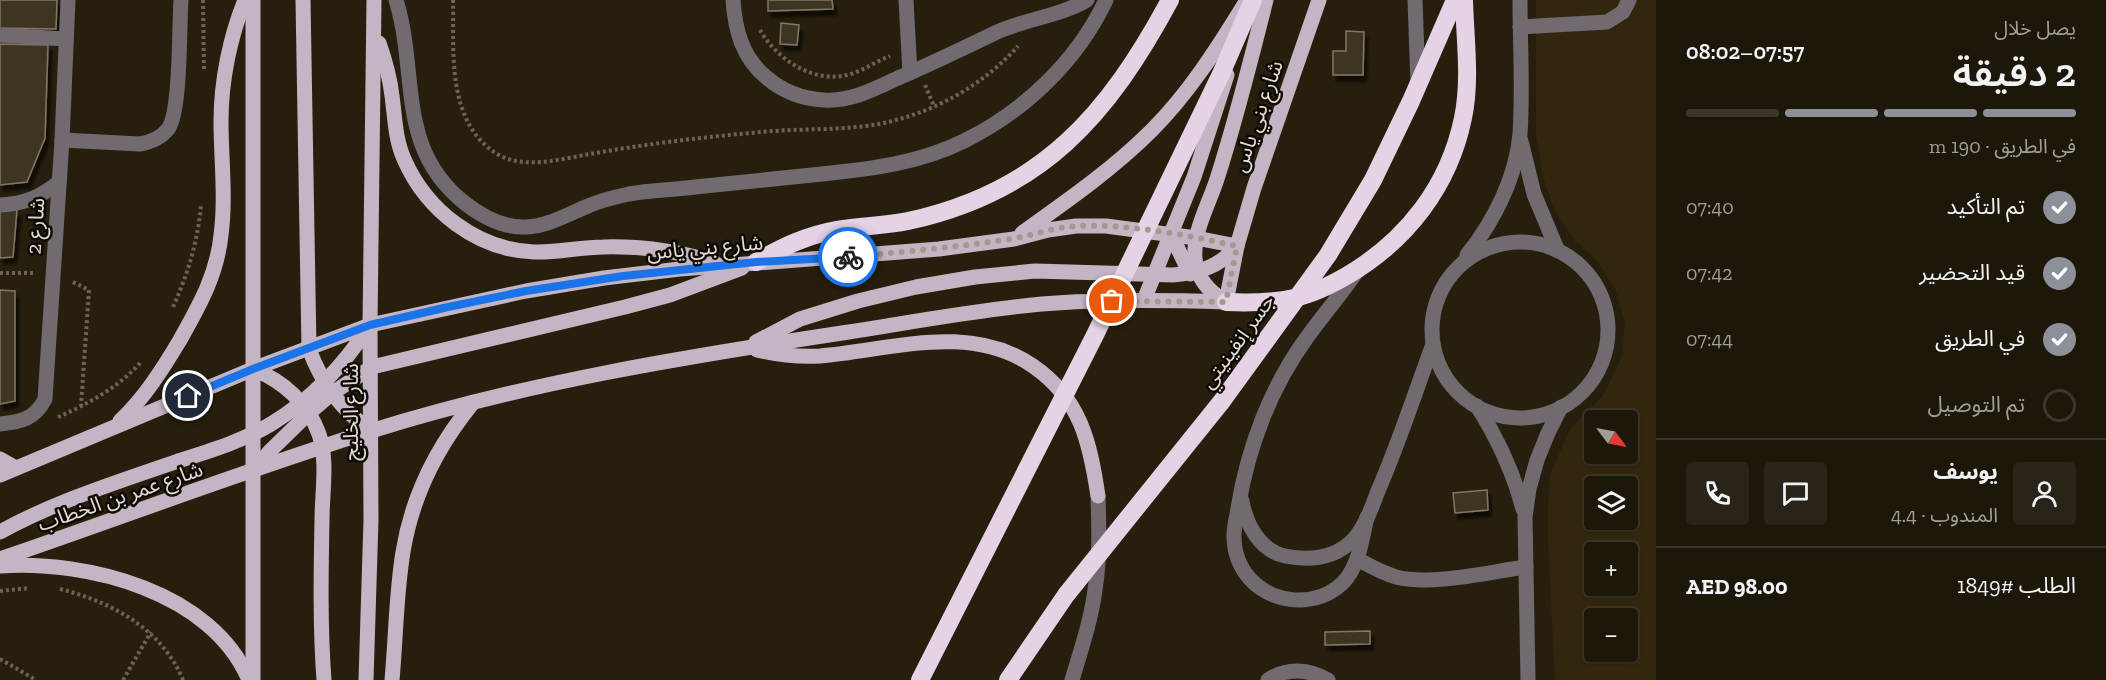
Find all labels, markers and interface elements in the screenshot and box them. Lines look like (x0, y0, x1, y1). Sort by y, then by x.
text: يصل خلال (1994, 16, 2076, 40)
text: 07:57–08:02 (1686, 38, 1804, 65)
text: 2 دقيقة (1953, 49, 2076, 96)
street label: شارع بني ياس (1226, 57, 1291, 176)
text: في الطريق · 190 m (1929, 134, 2076, 158)
icon: check (2043, 191, 2076, 224)
text: تم التأكيد (1947, 193, 2025, 220)
text: 07:40 (1686, 195, 1734, 219)
street label: شارع 2 (21, 197, 52, 255)
courier (818, 227, 878, 287)
street label: شارع بني ياس (646, 229, 764, 268)
icon: bike (832, 241, 865, 274)
icon: check (2043, 257, 2076, 290)
text: قيد التحضير (1919, 259, 2025, 286)
text: 07:42 (1686, 261, 1733, 285)
pin (1086, 275, 1137, 326)
icon: bag (1095, 284, 1128, 317)
street label: جسر إنفينيتي (1194, 289, 1283, 395)
icon: check (2043, 323, 2076, 356)
text: في الطريق (1935, 325, 2025, 352)
text: 07:44 (1686, 327, 1733, 351)
street label: شارع الخليج (338, 363, 366, 461)
pin (162, 370, 213, 421)
icon: home (171, 379, 204, 412)
text: تم التوصيل (1927, 391, 2025, 418)
north arrow (1584, 410, 1638, 464)
map controls (1584, 410, 1638, 662)
street label: شارع عمر بن الخطاب (34, 456, 207, 539)
text: يوسف (1933, 458, 1998, 485)
button: phone (1686, 462, 1749, 525)
button: chat (1764, 462, 1827, 525)
button: person (2013, 462, 2076, 525)
button: layers (1584, 476, 1638, 530)
text: المندوب · 4.4 (1891, 503, 1998, 527)
button: + (1584, 542, 1638, 596)
text: الطلب #1849 (1957, 572, 2076, 599)
text: AED 98.00 (1686, 573, 1788, 600)
button: − (1584, 608, 1638, 662)

